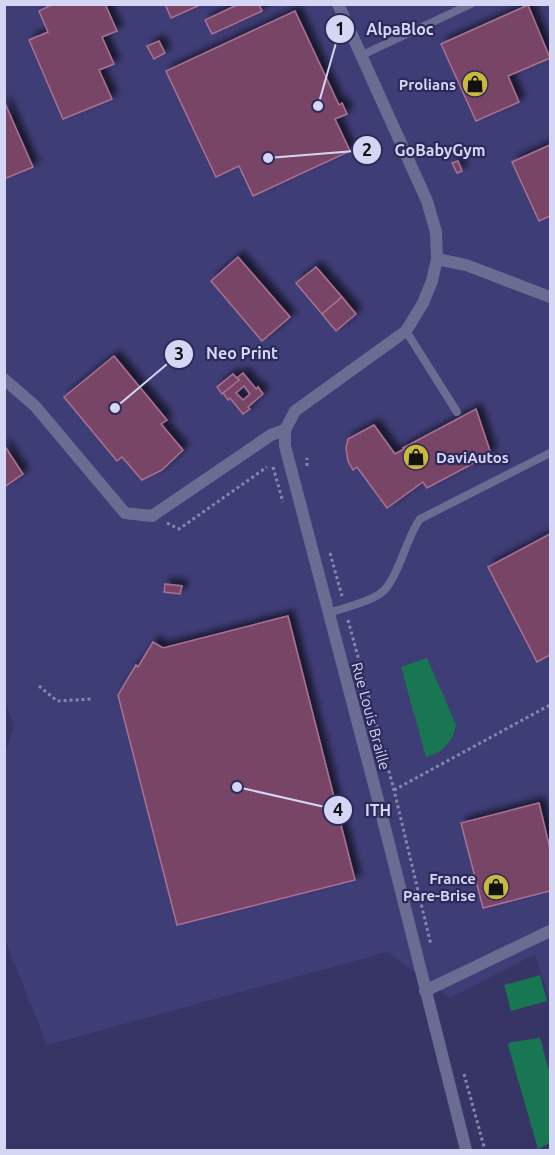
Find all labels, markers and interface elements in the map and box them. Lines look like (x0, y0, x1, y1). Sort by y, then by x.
callout: AlpaBloc (325, 12, 446, 46)
text: 1 (335, 18, 345, 38)
text: AlpaBloc (366, 20, 434, 38)
shop icon: Prolians (460, 69, 490, 99)
place label: Prolians (399, 76, 456, 93)
callout: GoBabyGym (352, 133, 498, 167)
text: 2 (362, 139, 372, 159)
text: GoBabyGym (394, 141, 486, 159)
callout: Neo Print (164, 337, 290, 371)
text: 3 (174, 343, 184, 363)
text: Neo Print (206, 344, 278, 362)
shop icon: DaviAutos (401, 442, 431, 472)
place label: DaviAutos (436, 449, 509, 466)
street label: Rue Louis Braille (348, 660, 394, 772)
callout: ITH (323, 793, 403, 827)
text: 4 (333, 799, 343, 819)
text: ITH (365, 801, 391, 819)
place label: France Pare-Brise (403, 870, 476, 904)
shop icon: France Pare-Brise (481, 872, 511, 902)

